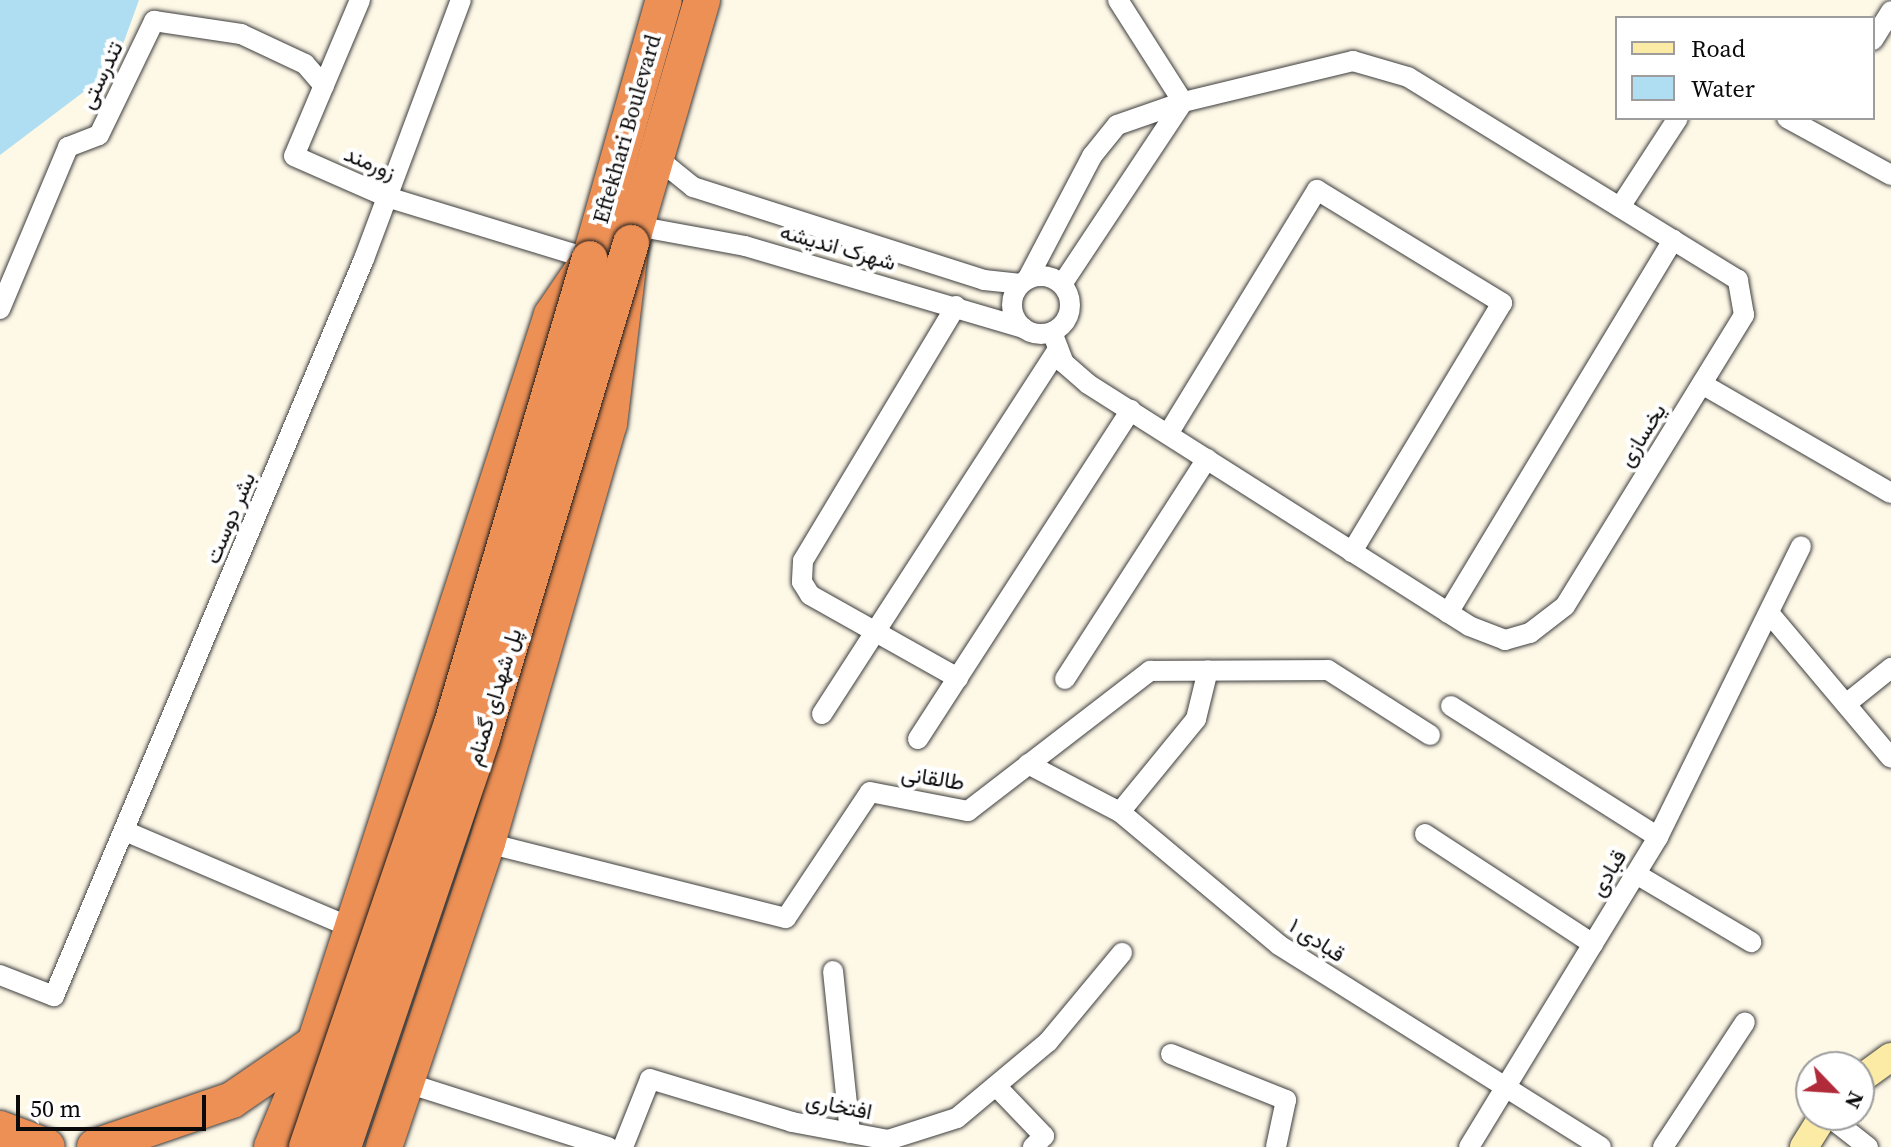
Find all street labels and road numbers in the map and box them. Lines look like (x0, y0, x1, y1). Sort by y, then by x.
street label: Eftekhari Boulevard (587, 32, 667, 226)
street label: تندرستی (73, 37, 129, 113)
street label: زورمند (340, 140, 400, 186)
street label: شهرک اندیشه (777, 218, 899, 276)
street label: یخسازی (1612, 399, 1672, 471)
street label: بشر دوست (199, 468, 261, 568)
street label: پل شهدای گمنام (461, 625, 527, 769)
street label: طالقانی (899, 760, 967, 796)
street label: قبادی (1584, 845, 1632, 901)
street label: قبادی ۱ (1284, 912, 1350, 968)
street label: افتخاری (804, 1087, 874, 1125)

